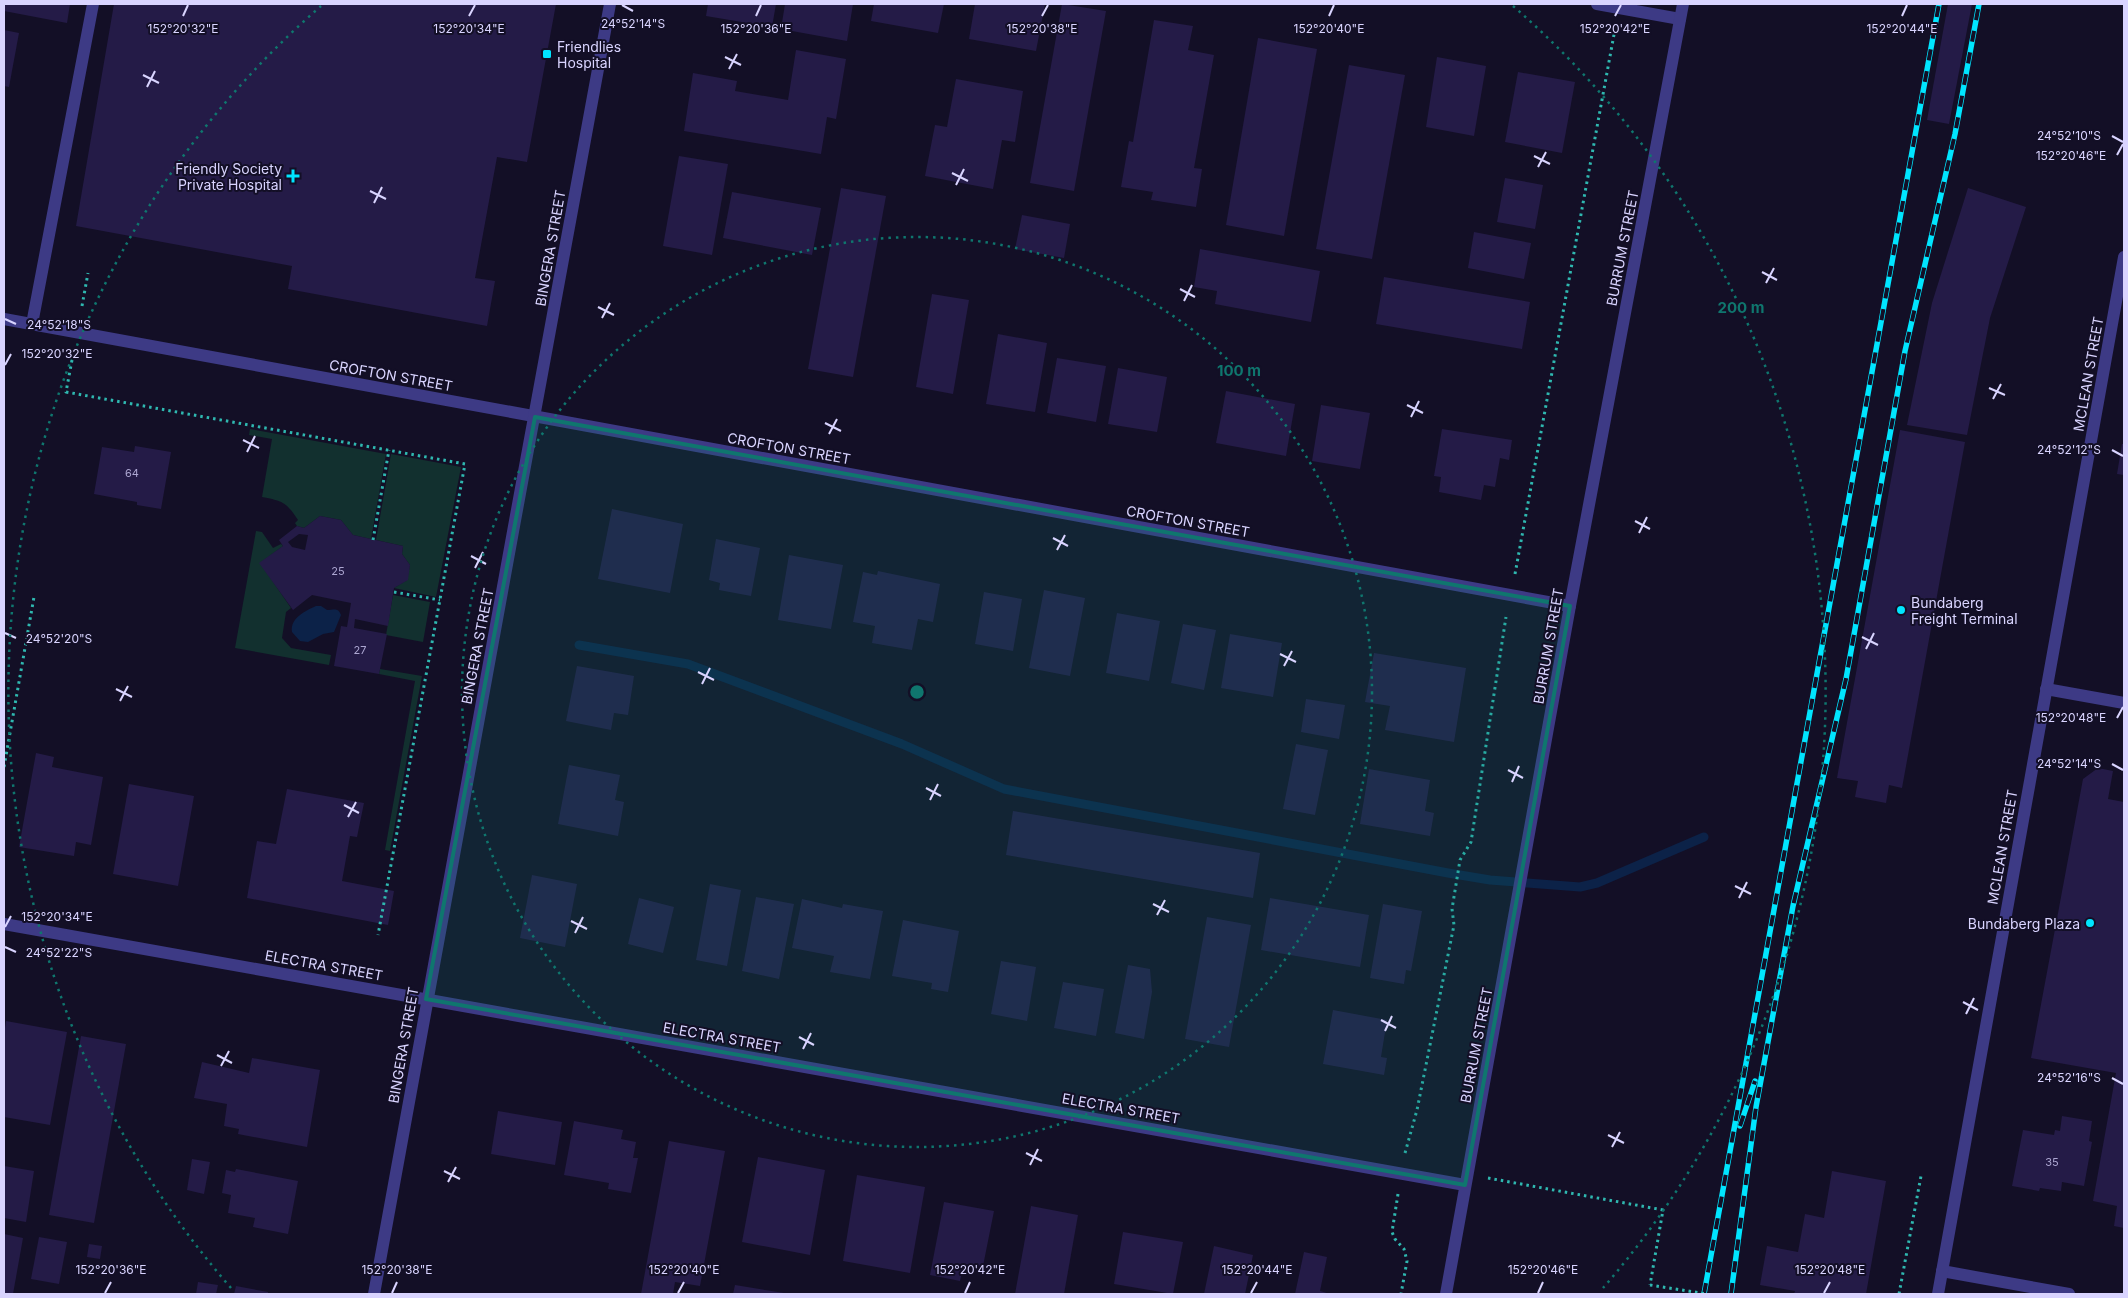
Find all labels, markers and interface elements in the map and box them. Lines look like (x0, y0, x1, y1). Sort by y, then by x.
text: 24°52'14"S (601, 16, 665, 31)
text: 152°20'32"E (148, 21, 218, 36)
text: 152°20'34"E (433, 21, 505, 36)
text: 152°20'36"E (720, 21, 792, 36)
text: 152°20'38"E (1006, 21, 1078, 36)
text: 152°20'40"E (1294, 21, 1364, 36)
text: 152°20'42"E (1580, 21, 1650, 36)
text: 152°20'44"E (1866, 21, 1938, 36)
place label: Friendlies Hospital (557, 38, 621, 71)
marker: Friendlies Hospital (541, 48, 553, 60)
text: 24°52'10"S (2037, 128, 2101, 143)
text: 152°20'46"E (2036, 148, 2106, 163)
place label: Friendly Society Private Hospital (175, 160, 282, 193)
marker: Friendly Society Private Hospital (286, 169, 300, 183)
street label: BINGERA STREET (531, 188, 569, 308)
street label: BURRUM STREET (1602, 189, 1642, 307)
text: 200 m (1718, 298, 1764, 317)
street label: MCLEAN STREET (2070, 315, 2106, 433)
text: 24°52'18"S (27, 317, 91, 332)
text: 152°20'32"E (22, 346, 92, 361)
street label: CROFTON STREET (328, 356, 454, 394)
text: 100 m (1217, 361, 1261, 380)
street label: CROFTON STREET (726, 429, 852, 467)
text: 24°52'12"S (2037, 442, 2101, 457)
house number: 64 (125, 466, 139, 480)
street label: CROFTON STREET (1125, 502, 1251, 540)
house number: 25 (331, 564, 345, 578)
street label: BINGERA STREET (457, 587, 497, 705)
street label: BURRUM STREET (1529, 587, 1567, 705)
place label: Bundaberg Freight Terminal (1911, 594, 2018, 627)
marker: Bundaberg Freight Terminal (1895, 604, 1907, 616)
text: 24°52'20"S (26, 631, 93, 646)
house number: 27 (354, 643, 366, 657)
centre of rings (908, 683, 926, 701)
text: 152°20'48"E (2036, 710, 2106, 725)
text: 24°52'14"S (2037, 756, 2101, 771)
street label: MCLEAN STREET (1984, 788, 2020, 906)
text: 152°20'34"E (21, 909, 93, 924)
place label: Bundaberg Plaza (1968, 915, 2080, 932)
marker: Bundaberg Plaza (2084, 917, 2096, 929)
text: 24°52'22"S (26, 945, 92, 960)
street label: ELECTRA STREET (264, 946, 384, 984)
street label: BINGERA STREET (384, 985, 422, 1105)
street label: BURRUM STREET (1456, 986, 1496, 1104)
street label: ELECTRA STREET (662, 1018, 782, 1056)
text: 24°52'16"S (2037, 1070, 2101, 1085)
street label: ELECTRA STREET (1061, 1089, 1181, 1127)
house number: 35 (2045, 1155, 2059, 1169)
text: 152°20'36"E (75, 1262, 147, 1277)
text: 152°20'38"E (361, 1262, 433, 1277)
text: 152°20'40"E (649, 1262, 719, 1277)
text: 152°20'42"E (935, 1262, 1005, 1277)
text: 152°20'44"E (1221, 1262, 1293, 1277)
text: 152°20'46"E (1508, 1262, 1578, 1277)
text: 152°20'48"E (1795, 1262, 1865, 1277)

